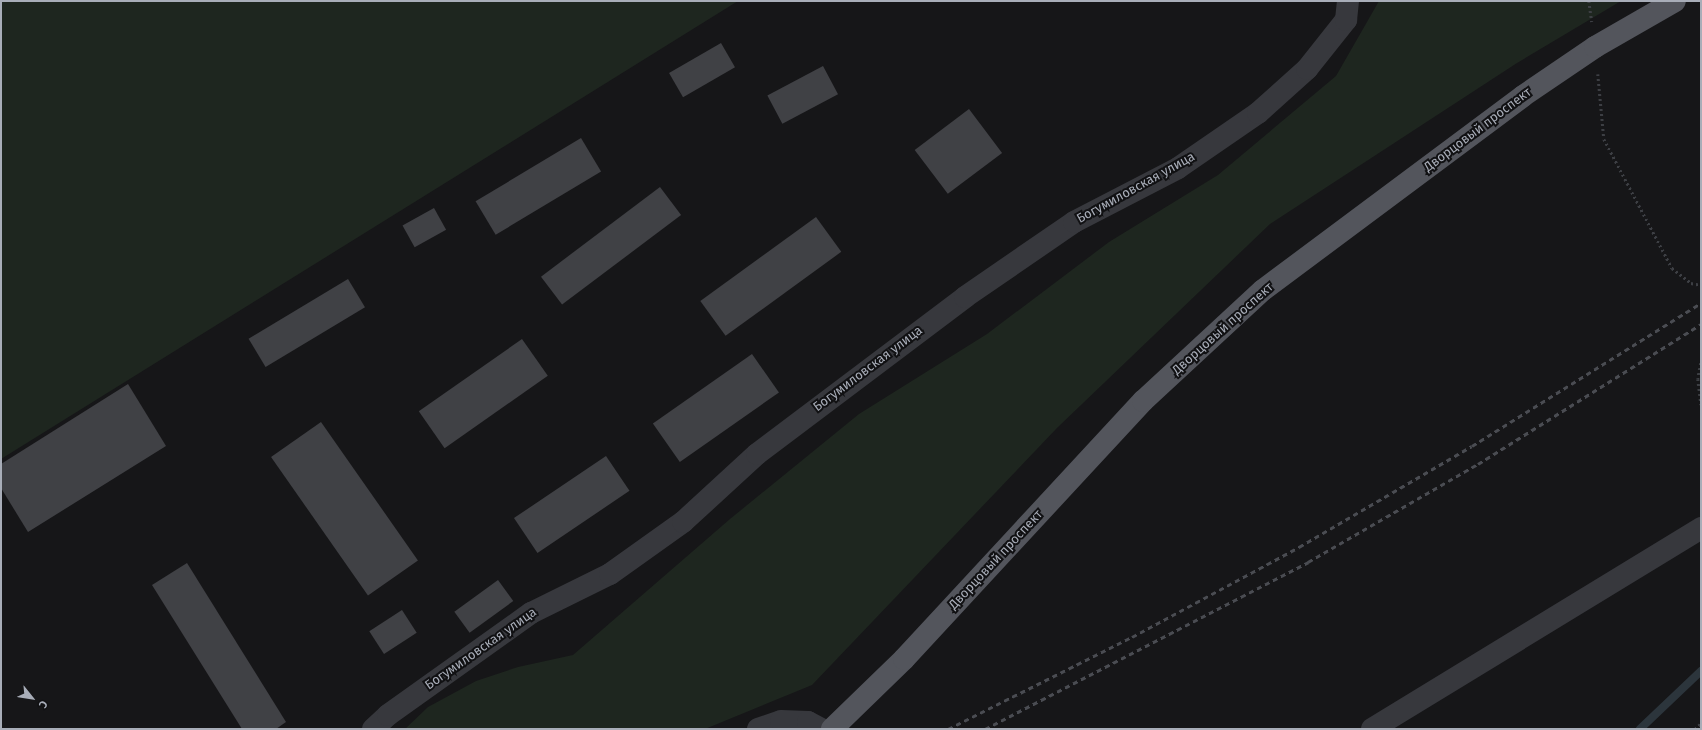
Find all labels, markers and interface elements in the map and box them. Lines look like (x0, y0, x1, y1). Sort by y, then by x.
street label: Дворцовый проспект (1421, 85, 1535, 175)
street label: Богумиловская улица (1074, 149, 1198, 227)
street label: Дворцовый проспект (1169, 280, 1277, 378)
street label: Богумиловская улица (810, 323, 926, 415)
street label: Дворцовый проспект (946, 507, 1046, 613)
street label: Богумиловская улица (422, 605, 540, 693)
north arrow (12, 678, 52, 718)
text: С (36, 698, 50, 710)

